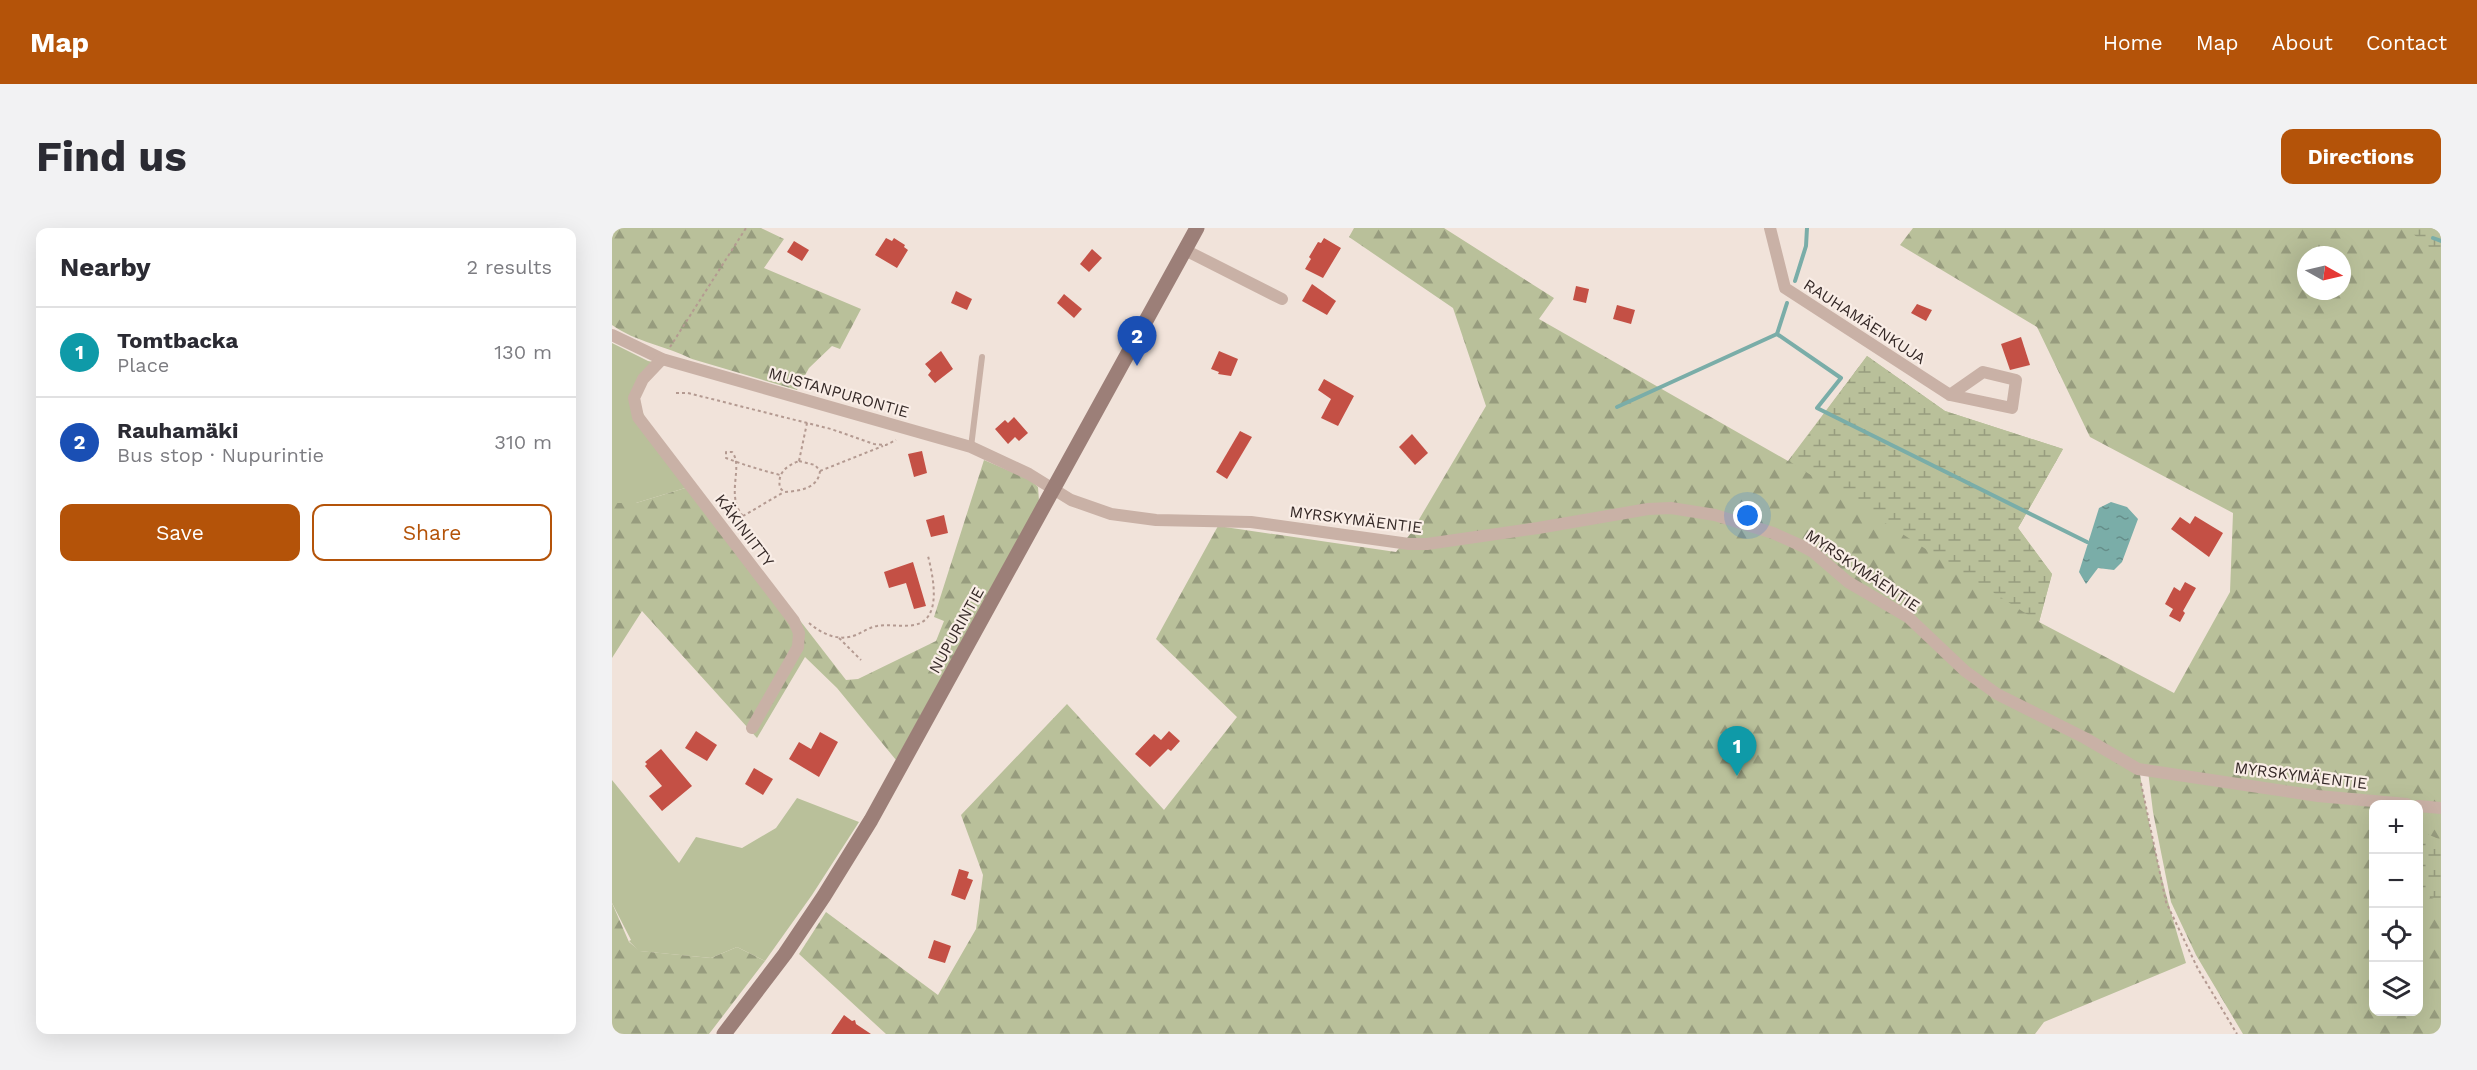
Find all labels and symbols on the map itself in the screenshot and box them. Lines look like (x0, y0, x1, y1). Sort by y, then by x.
north arrow (2297, 246, 2351, 300)
street label: RAUHAMÄENKUJA (1800, 275, 1930, 368)
pin: 2 (1118, 316, 1156, 366)
street label: MUSTANPURONTIE (766, 363, 911, 422)
street label: KÄKINIITTY (711, 490, 778, 570)
your location (1733, 501, 1762, 530)
street label: MYRSKYMÄENTIE (1289, 502, 1423, 537)
street label: MYRSKYMÄENTIE (1802, 525, 1923, 616)
street label: NUPURINTIE (925, 584, 988, 677)
pin: 1 (1718, 726, 1756, 776)
street label: MYRSKYMÄENTIE (2234, 758, 2368, 793)

